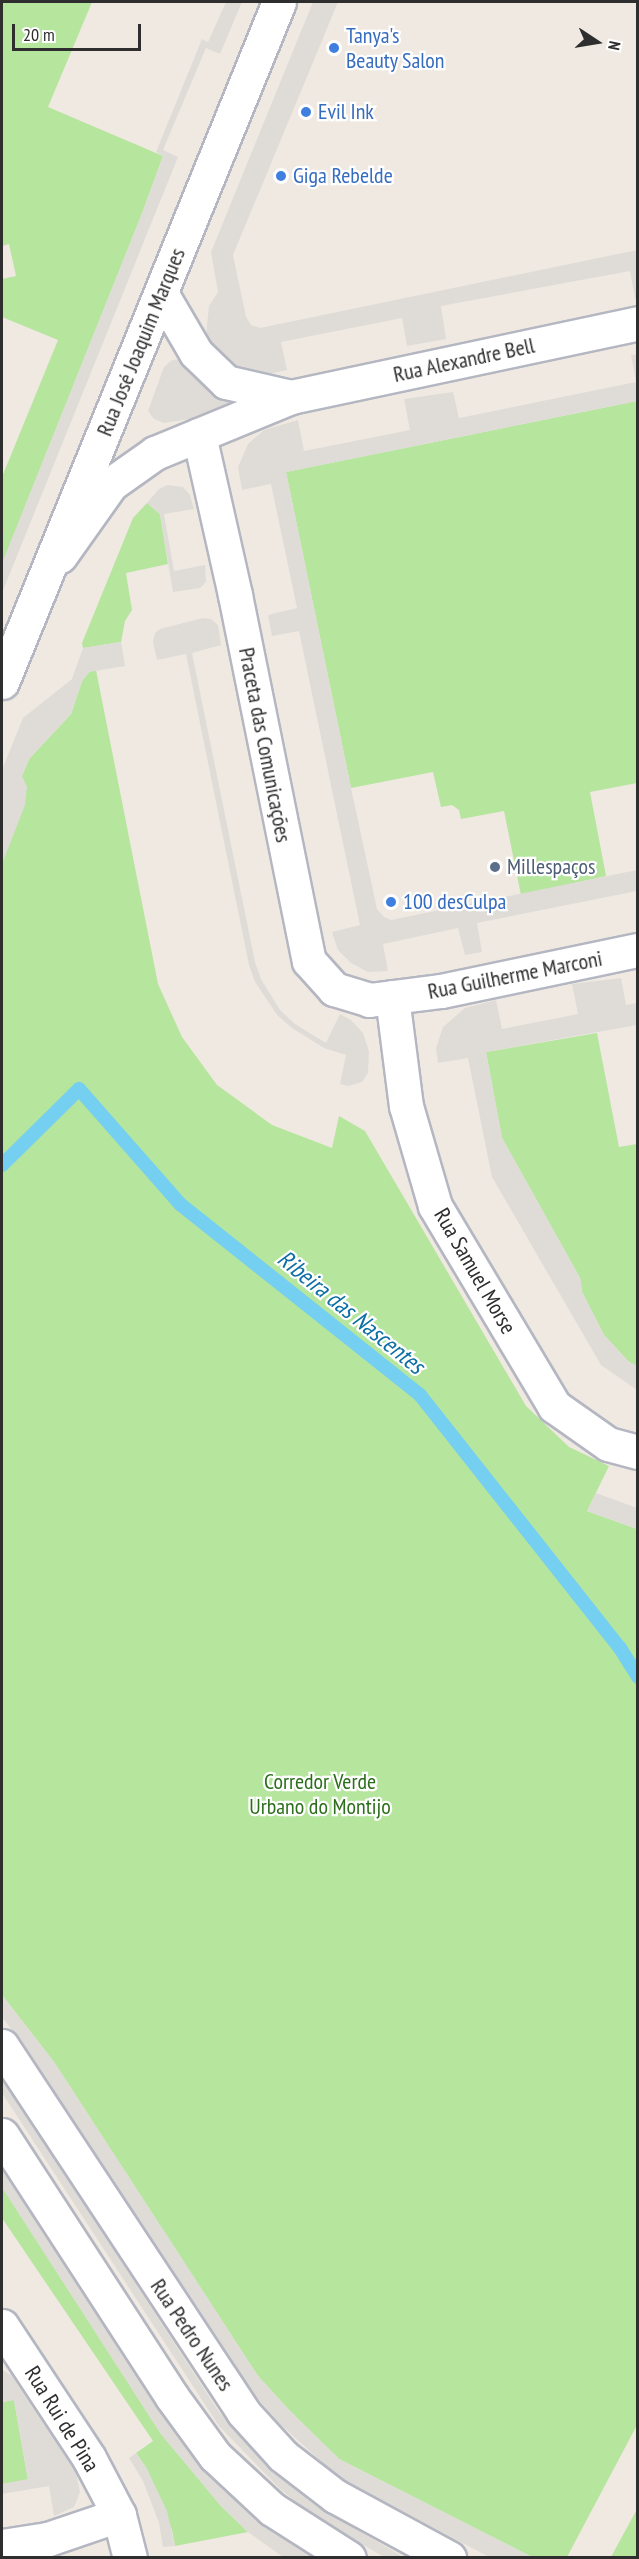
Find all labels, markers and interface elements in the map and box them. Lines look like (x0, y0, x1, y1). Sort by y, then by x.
scale bar (15, 12, 144, 50)
north arrow (567, 12, 627, 72)
place label: Tanya's Beauty Salon (346, 22, 445, 74)
text: 20 m (23, 23, 55, 46)
text: N (604, 39, 625, 52)
marker: Tanya's Beauty Salon (327, 41, 341, 55)
place label: Evil Ink (318, 99, 374, 125)
marker: Evil Ink (299, 105, 313, 119)
place label: Giga Rebelde (293, 163, 393, 189)
marker: Giga Rebelde (274, 169, 288, 183)
street label: Rua José Joaquim Marques (91, 244, 191, 440)
street label: Rua Alexandre Bell (391, 332, 537, 388)
street label: Praceta das Comunicações (233, 645, 297, 845)
place label: Millespaços (507, 854, 595, 880)
marker: Millespaços (488, 860, 502, 874)
place label: 100 desCulpa (403, 889, 506, 915)
marker: 100 desCulpa (384, 895, 398, 909)
street label: Rua Guilherme Marconi (426, 945, 604, 1005)
street label: Rua Samuel Morse (428, 1204, 522, 1338)
water label: Ribeira das Nascentes (272, 1244, 430, 1380)
park label: Corredor Verde Urbano do Montijo (249, 1768, 391, 1820)
street label: Rua Pedro Nunes (145, 2274, 239, 2396)
street label: Rua Rui de Pina (19, 2361, 105, 2477)

